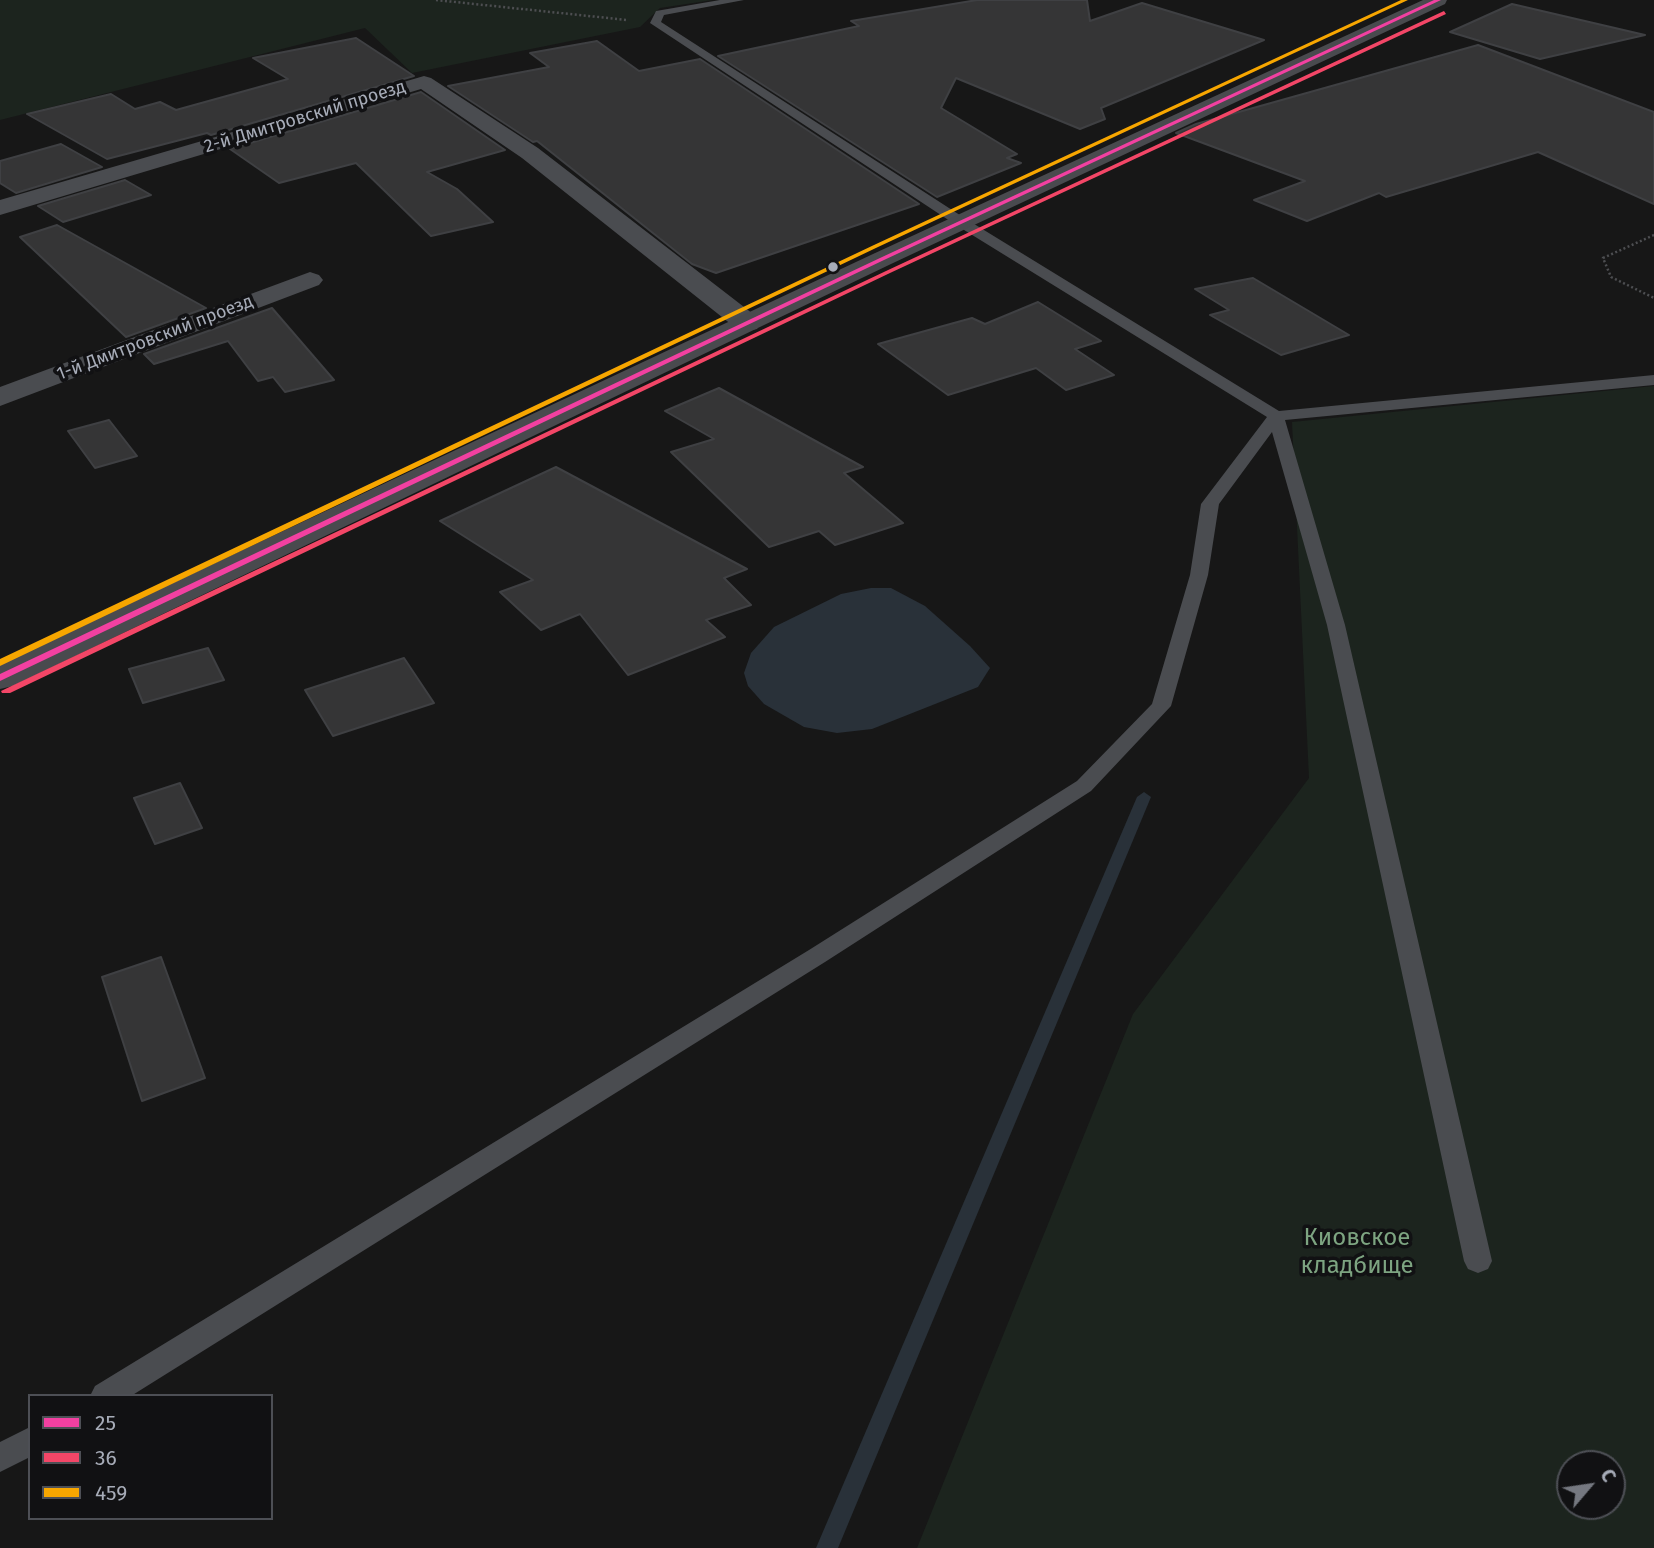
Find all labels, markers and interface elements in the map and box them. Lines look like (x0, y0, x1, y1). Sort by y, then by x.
street label: 2-й Дмитровский проезд (202, 76, 408, 158)
unlabelled marker (826, 260, 840, 274)
street label: 1-й Дмитровский проезд (54, 291, 256, 385)
park label: Киовское кладбище (1301, 1224, 1413, 1280)
legend (28, 1394, 273, 1520)
text: 25 (95, 1410, 116, 1436)
text: 36 (95, 1445, 117, 1471)
north arrow (1556, 1450, 1626, 1520)
text: С (1595, 1465, 1621, 1486)
text: 459 (95, 1480, 127, 1506)

